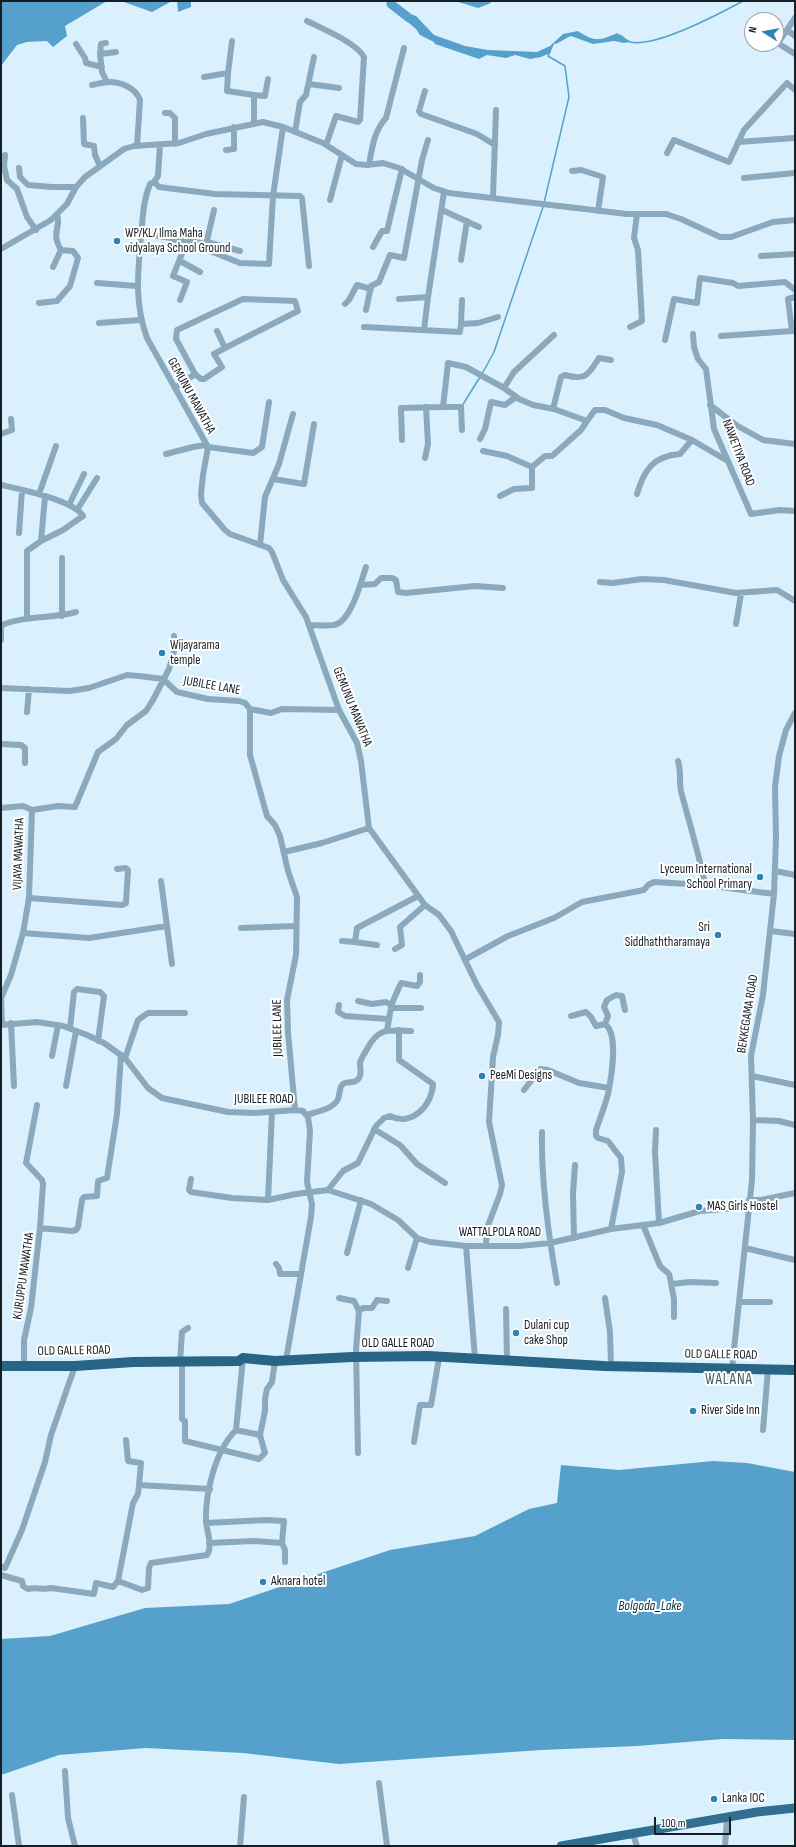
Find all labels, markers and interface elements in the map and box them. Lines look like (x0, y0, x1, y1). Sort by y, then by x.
north arrow (744, 12, 784, 52)
text: N (746, 26, 760, 34)
place label: WP/KL/ Ilma Maha vidyalaya School Ground (125, 226, 230, 257)
marker: WP/KL/ Ilma Maha vidyalaya School Ground (112, 236, 122, 246)
street label: GEMUNU MAWATHA (164, 355, 218, 437)
street label: NAWETIYA ROAD (718, 417, 758, 489)
place label: Wijayarama temple (170, 638, 220, 669)
marker: Wijayarama temple (157, 648, 167, 658)
street label: GEMUNU MAWATHA (329, 665, 375, 749)
street label: JUBILEE LANE (182, 673, 242, 699)
street label: VIJAYA MAWATHA (10, 818, 28, 890)
place label: Lyceum International School Primary (660, 862, 752, 893)
marker: Lyceum International School Primary (755, 872, 765, 882)
place label: Sri Siddhaththaramaya (625, 920, 710, 951)
marker: Sri Siddhaththaramaya (713, 930, 723, 940)
street label: BEKKEGAMA ROAD (734, 973, 762, 1055)
street label: JUBILEE LANE (270, 999, 286, 1057)
place label: PeeMi Designs (490, 1068, 552, 1084)
marker: PeeMi Designs (477, 1071, 487, 1081)
street label: JUBILEE ROAD (234, 1092, 294, 1108)
place label: MAS Girls Hostel (707, 1199, 778, 1215)
marker: MAS Girls Hostel (694, 1202, 704, 1212)
street label: WATTALPOLA ROAD (459, 1225, 541, 1241)
street label: KURUPPU MAWATHA (10, 1231, 38, 1321)
place label: Dulani cup cake Shop (524, 1318, 569, 1349)
marker: Dulani cup cake Shop (511, 1328, 521, 1338)
street label: OLD GALLE ROAD (361, 1336, 435, 1352)
street label: OLD GALLE ROAD (37, 1343, 111, 1359)
street label: OLD GALLE ROAD (684, 1347, 758, 1363)
district label: WALANA (705, 1371, 753, 1389)
place label: River Side Inn (701, 1403, 760, 1419)
marker: River Side Inn (688, 1406, 698, 1416)
place label: Aknara hotel (271, 1574, 325, 1590)
marker: Aknara hotel (258, 1577, 268, 1587)
water label: Bolgoda_Lake (618, 1598, 682, 1614)
place label: Lanka IOC (722, 1791, 765, 1807)
marker: Lanka IOC (709, 1794, 719, 1804)
scale bar (656, 1809, 733, 1835)
text: 100 m (661, 1816, 686, 1831)

